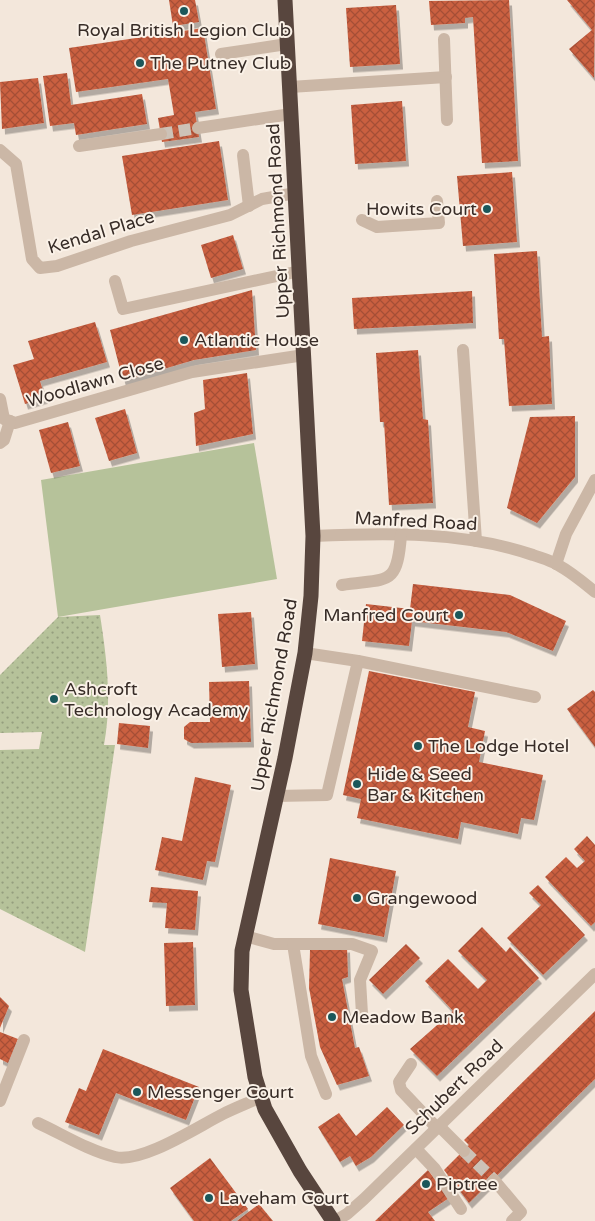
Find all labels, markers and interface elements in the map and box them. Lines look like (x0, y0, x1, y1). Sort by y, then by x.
marker: Royal British Legion Club (178, 5, 190, 17)
place label: Royal British Legion Club (77, 19, 291, 41)
place label: The Putney Club (150, 52, 291, 74)
marker: The Putney Club (134, 57, 146, 69)
street label: Upper Richmond Road (262, 123, 294, 319)
place label: Howits Court (366, 198, 477, 220)
marker: Howits Court (481, 203, 493, 215)
street label: Kendal Place (45, 205, 157, 259)
place label: Atlantic House (194, 329, 319, 351)
marker: Atlantic House (178, 334, 190, 346)
street label: Woodlawn Close (24, 352, 166, 412)
street label: Manfred Road (354, 507, 478, 535)
street label: Upper Richmond Road (246, 597, 302, 793)
place label: Manfred Court (323, 604, 449, 626)
marker: Manfred Court (453, 609, 465, 621)
place label: Ashcroft Technology Academy (64, 678, 248, 721)
marker: Ashcroft Technology Academy (48, 693, 60, 705)
place label: The Lodge Hotel (428, 735, 569, 757)
marker: The Lodge Hotel (412, 740, 424, 752)
place label: Hide & Seed Bar & Kitchen (367, 763, 484, 806)
marker: Hide & Seed Bar & Kitchen (351, 778, 363, 790)
place label: Grangewood (367, 887, 477, 909)
marker: Grangewood (351, 892, 363, 904)
place label: Meadow Bank (342, 1006, 464, 1028)
marker: Meadow Bank (326, 1011, 338, 1023)
street label: Schubert Road (400, 1035, 508, 1139)
place label: Messenger Court (147, 1081, 294, 1103)
marker: Messenger Court (131, 1086, 143, 1098)
place label: Piptree (436, 1173, 498, 1195)
marker: Piptree (420, 1178, 432, 1190)
place label: Laveham Court (219, 1187, 349, 1209)
marker: Laveham Court (203, 1192, 215, 1204)

